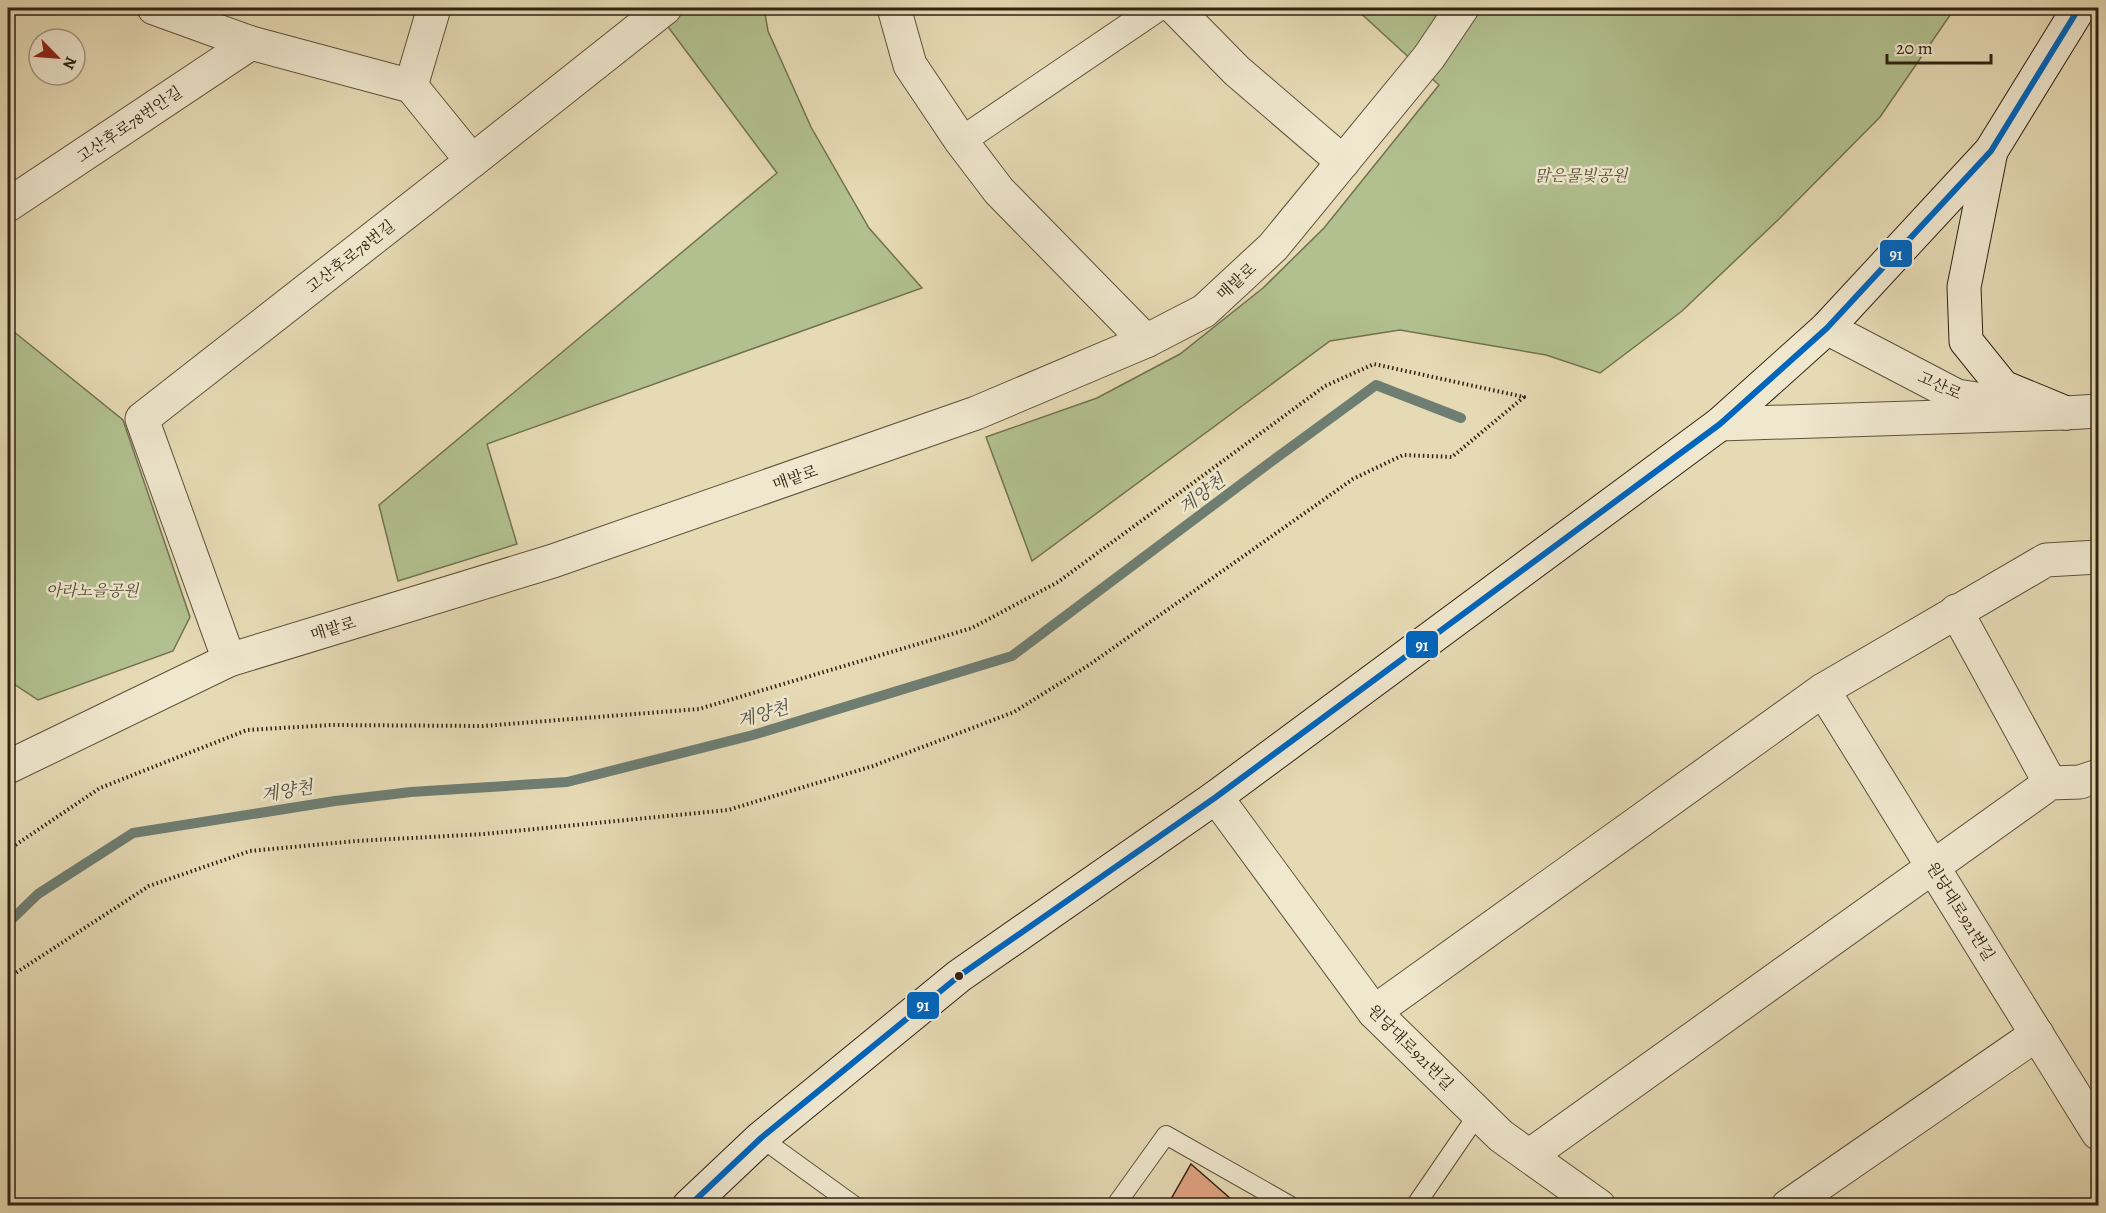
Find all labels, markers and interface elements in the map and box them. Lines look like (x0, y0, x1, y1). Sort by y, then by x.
north arrow (27, 27, 87, 87)
scale bar (1887, 27, 1990, 65)
text: 20 m (1896, 36, 1933, 60)
text: N (57, 53, 82, 73)
street label: 고산후로78번안길 (73, 81, 187, 168)
park label: 맑은물빛공원 (1535, 165, 1629, 187)
street label: 고산후로78번길 (302, 215, 400, 298)
line badge: 91 (1879, 239, 1913, 268)
text: 91 (1889, 244, 1903, 266)
street label: 매밭로 (1212, 258, 1262, 305)
street label: 고산로 (1914, 366, 1966, 406)
street label: 매밭로 (770, 460, 821, 496)
water label: 계양천 (1174, 468, 1231, 519)
park label: 아라노을공원 (46, 580, 140, 602)
street label: 매밭로 (308, 612, 359, 646)
line badge: 91 (1405, 630, 1439, 659)
text: 91 (1415, 635, 1429, 657)
water label: 계양천 (735, 695, 793, 733)
water label: 계양천 (259, 775, 316, 807)
street label: 원당대로921번길 (1921, 858, 1999, 965)
unlabelled marker (953, 970, 965, 982)
line badge: 91 (906, 991, 940, 1020)
text: 91 (916, 995, 930, 1017)
street label: 원당대로921번길 (1363, 1000, 1458, 1095)

